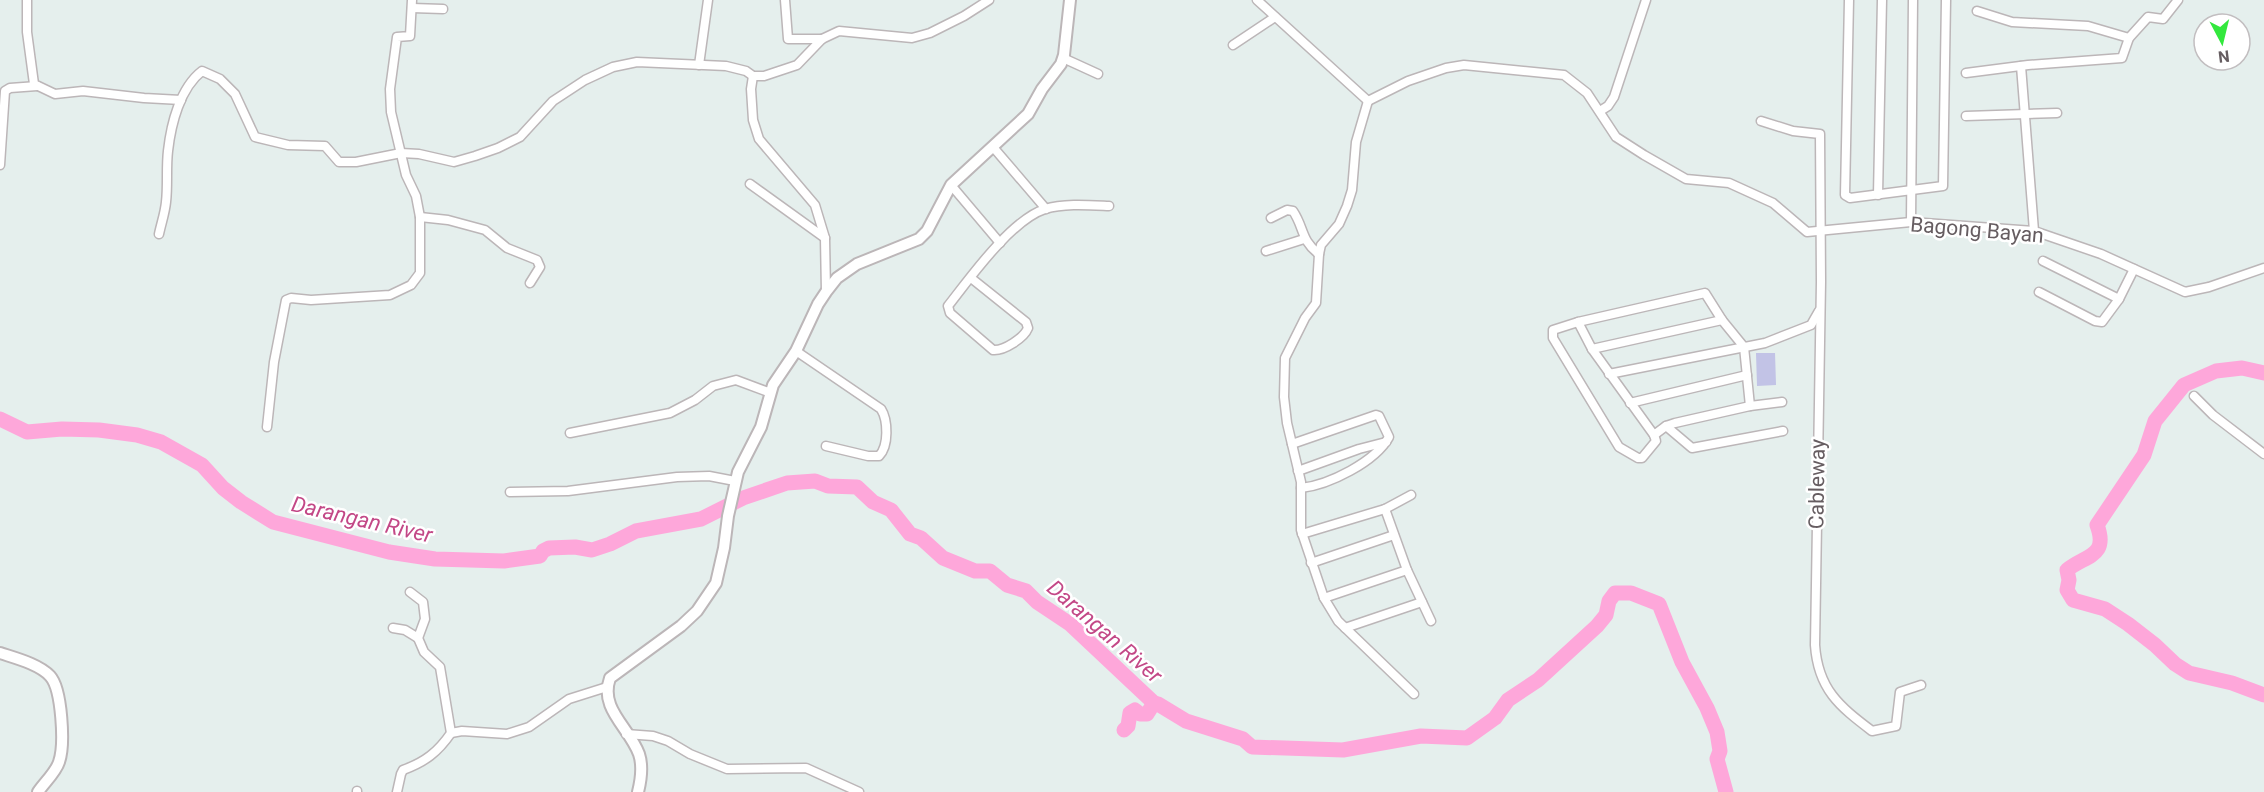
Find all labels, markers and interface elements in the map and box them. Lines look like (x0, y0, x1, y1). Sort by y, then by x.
north arrow (2192, 12, 2252, 72)
text: N (2217, 46, 2231, 67)
street label: Bagong Bayan (1909, 212, 2045, 248)
street label: Cableway (1804, 439, 1830, 529)
water label: Darangan River (289, 491, 435, 548)
water label: Darangan River (1042, 575, 1168, 688)

